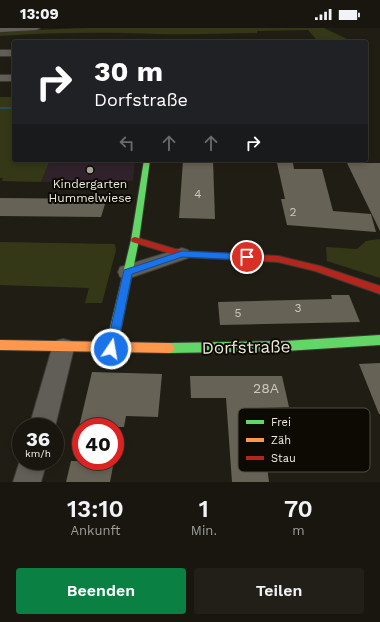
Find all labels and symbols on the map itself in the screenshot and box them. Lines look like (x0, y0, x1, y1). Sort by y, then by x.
marker: Kindergarten Hummelwiese (85, 165, 95, 175)
place label: Kindergarten Hummelwiese (49, 177, 131, 205)
house number: 4 (194, 187, 202, 201)
house number: 2 (290, 205, 297, 219)
pin (230, 240, 264, 274)
house number: 3 (295, 301, 302, 315)
house number: 5 (235, 306, 242, 320)
position arrow (90, 328, 132, 370)
street label: Dorfstraße (201, 336, 291, 358)
house number: 28A (253, 380, 279, 396)
legend (238, 408, 370, 472)
text: Frei (271, 416, 291, 429)
speed limit sign: 40 (72, 418, 124, 470)
text: Zäh (271, 434, 291, 447)
text: Stau (271, 452, 296, 465)

